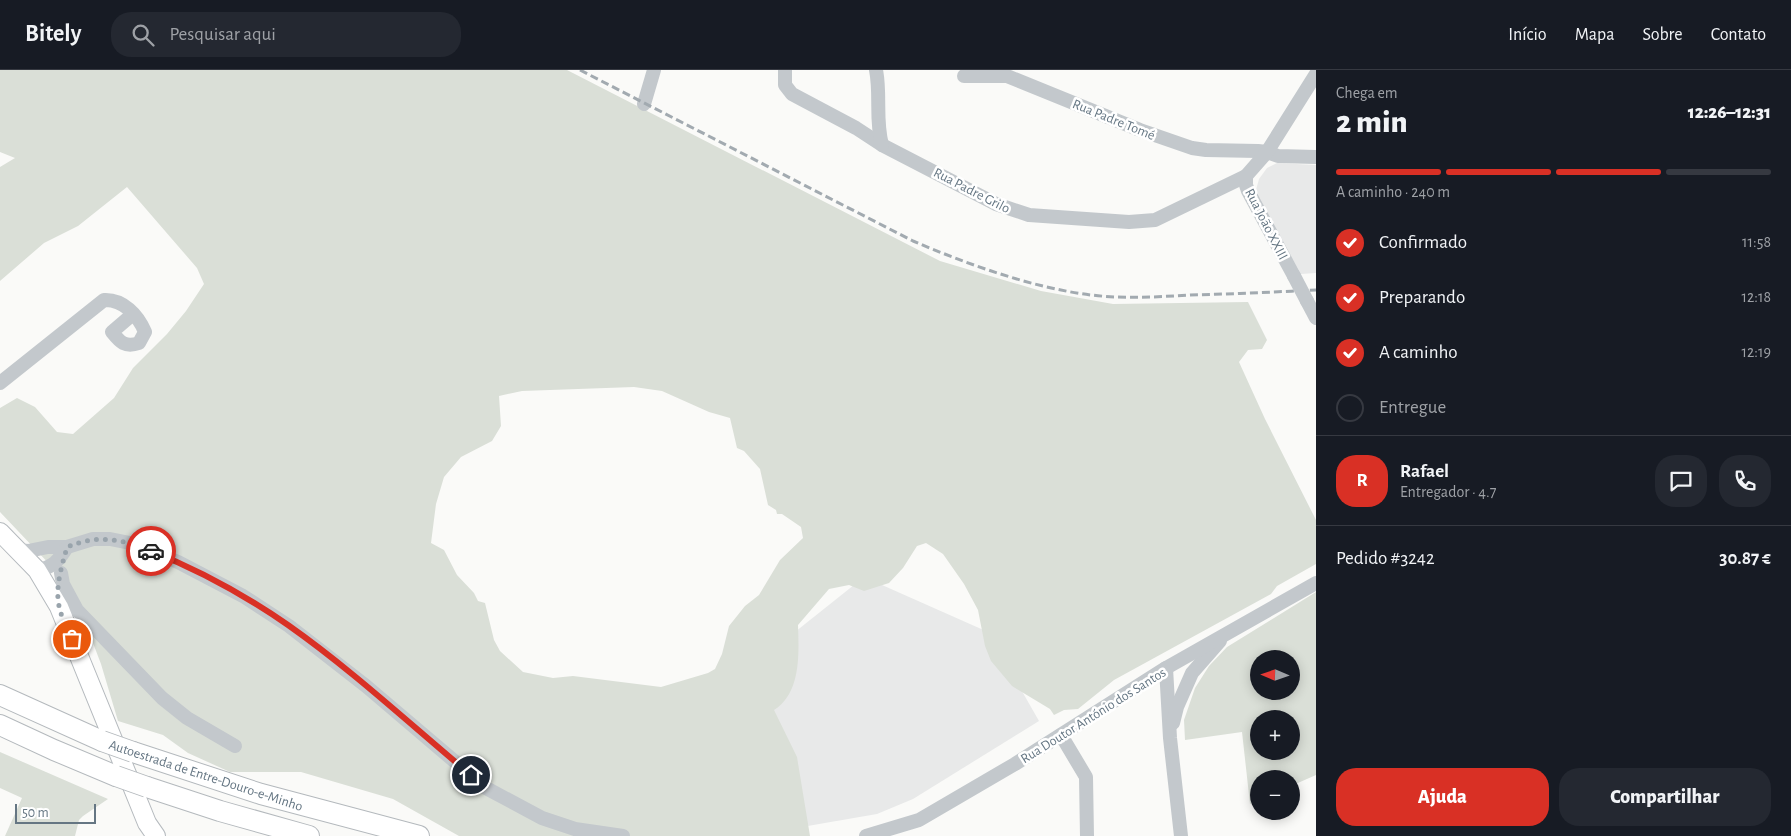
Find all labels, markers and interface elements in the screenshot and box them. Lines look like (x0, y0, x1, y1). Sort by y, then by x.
search box (111, 12, 461, 57)
icon: search (129, 21, 157, 49)
text: Bitely (25, 22, 81, 46)
text: Pesquisar aqui (169, 25, 276, 44)
text: Início (1508, 26, 1547, 44)
text: Mapa (1575, 26, 1615, 44)
text: Sobre (1643, 26, 1683, 44)
text: Contato (1711, 26, 1766, 44)
text: Chega em (1336, 85, 1398, 101)
street label: Rua Padre Tomé (1070, 97, 1157, 143)
text: 12:26–12:31 (1688, 103, 1771, 122)
text: 2 min (1336, 106, 1408, 138)
street label: Rua Padre Grilo (931, 166, 1012, 216)
text: A caminho · 240 m (1336, 184, 1450, 200)
street label: Rua João XXIII (1242, 187, 1290, 262)
icon: check (1336, 229, 1364, 257)
text: Confirmado (1379, 233, 1467, 252)
text: 11:58 (1742, 234, 1771, 250)
icon: check (1336, 284, 1364, 312)
text: Preparando (1379, 288, 1465, 307)
text: 12:18 (1741, 289, 1771, 305)
icon: check (1336, 339, 1364, 367)
text: A caminho (1379, 343, 1458, 362)
text: 12:19 (1742, 344, 1771, 360)
text: Entregue (1379, 398, 1446, 417)
button: chat (1655, 455, 1707, 507)
button: phone (1719, 455, 1771, 507)
text: Rafael (1400, 462, 1449, 481)
text: R (1356, 471, 1368, 490)
text: Entregador · 4.7 (1400, 484, 1496, 500)
courier (126, 526, 176, 576)
icon: car (137, 537, 165, 565)
text: Pedido #3242 (1336, 549, 1435, 568)
text: 30.87 € (1719, 549, 1771, 568)
pin (51, 618, 93, 660)
icon: bag (58, 625, 86, 653)
north arrow (1250, 650, 1300, 700)
map controls (1250, 650, 1300, 820)
street label: Rua Doutor António dos Santos (1019, 665, 1169, 766)
button: + (1250, 710, 1300, 760)
street label: Autoestrada de Entre-Douro-e-Minho (107, 738, 304, 814)
pin (450, 754, 492, 796)
icon: home (457, 761, 485, 789)
button: Ajuda (1336, 768, 1549, 826)
button: Compartilhar (1559, 768, 1771, 826)
button: − (1250, 770, 1300, 820)
scale bar (15, 801, 96, 824)
text: 50 m (22, 806, 49, 820)

